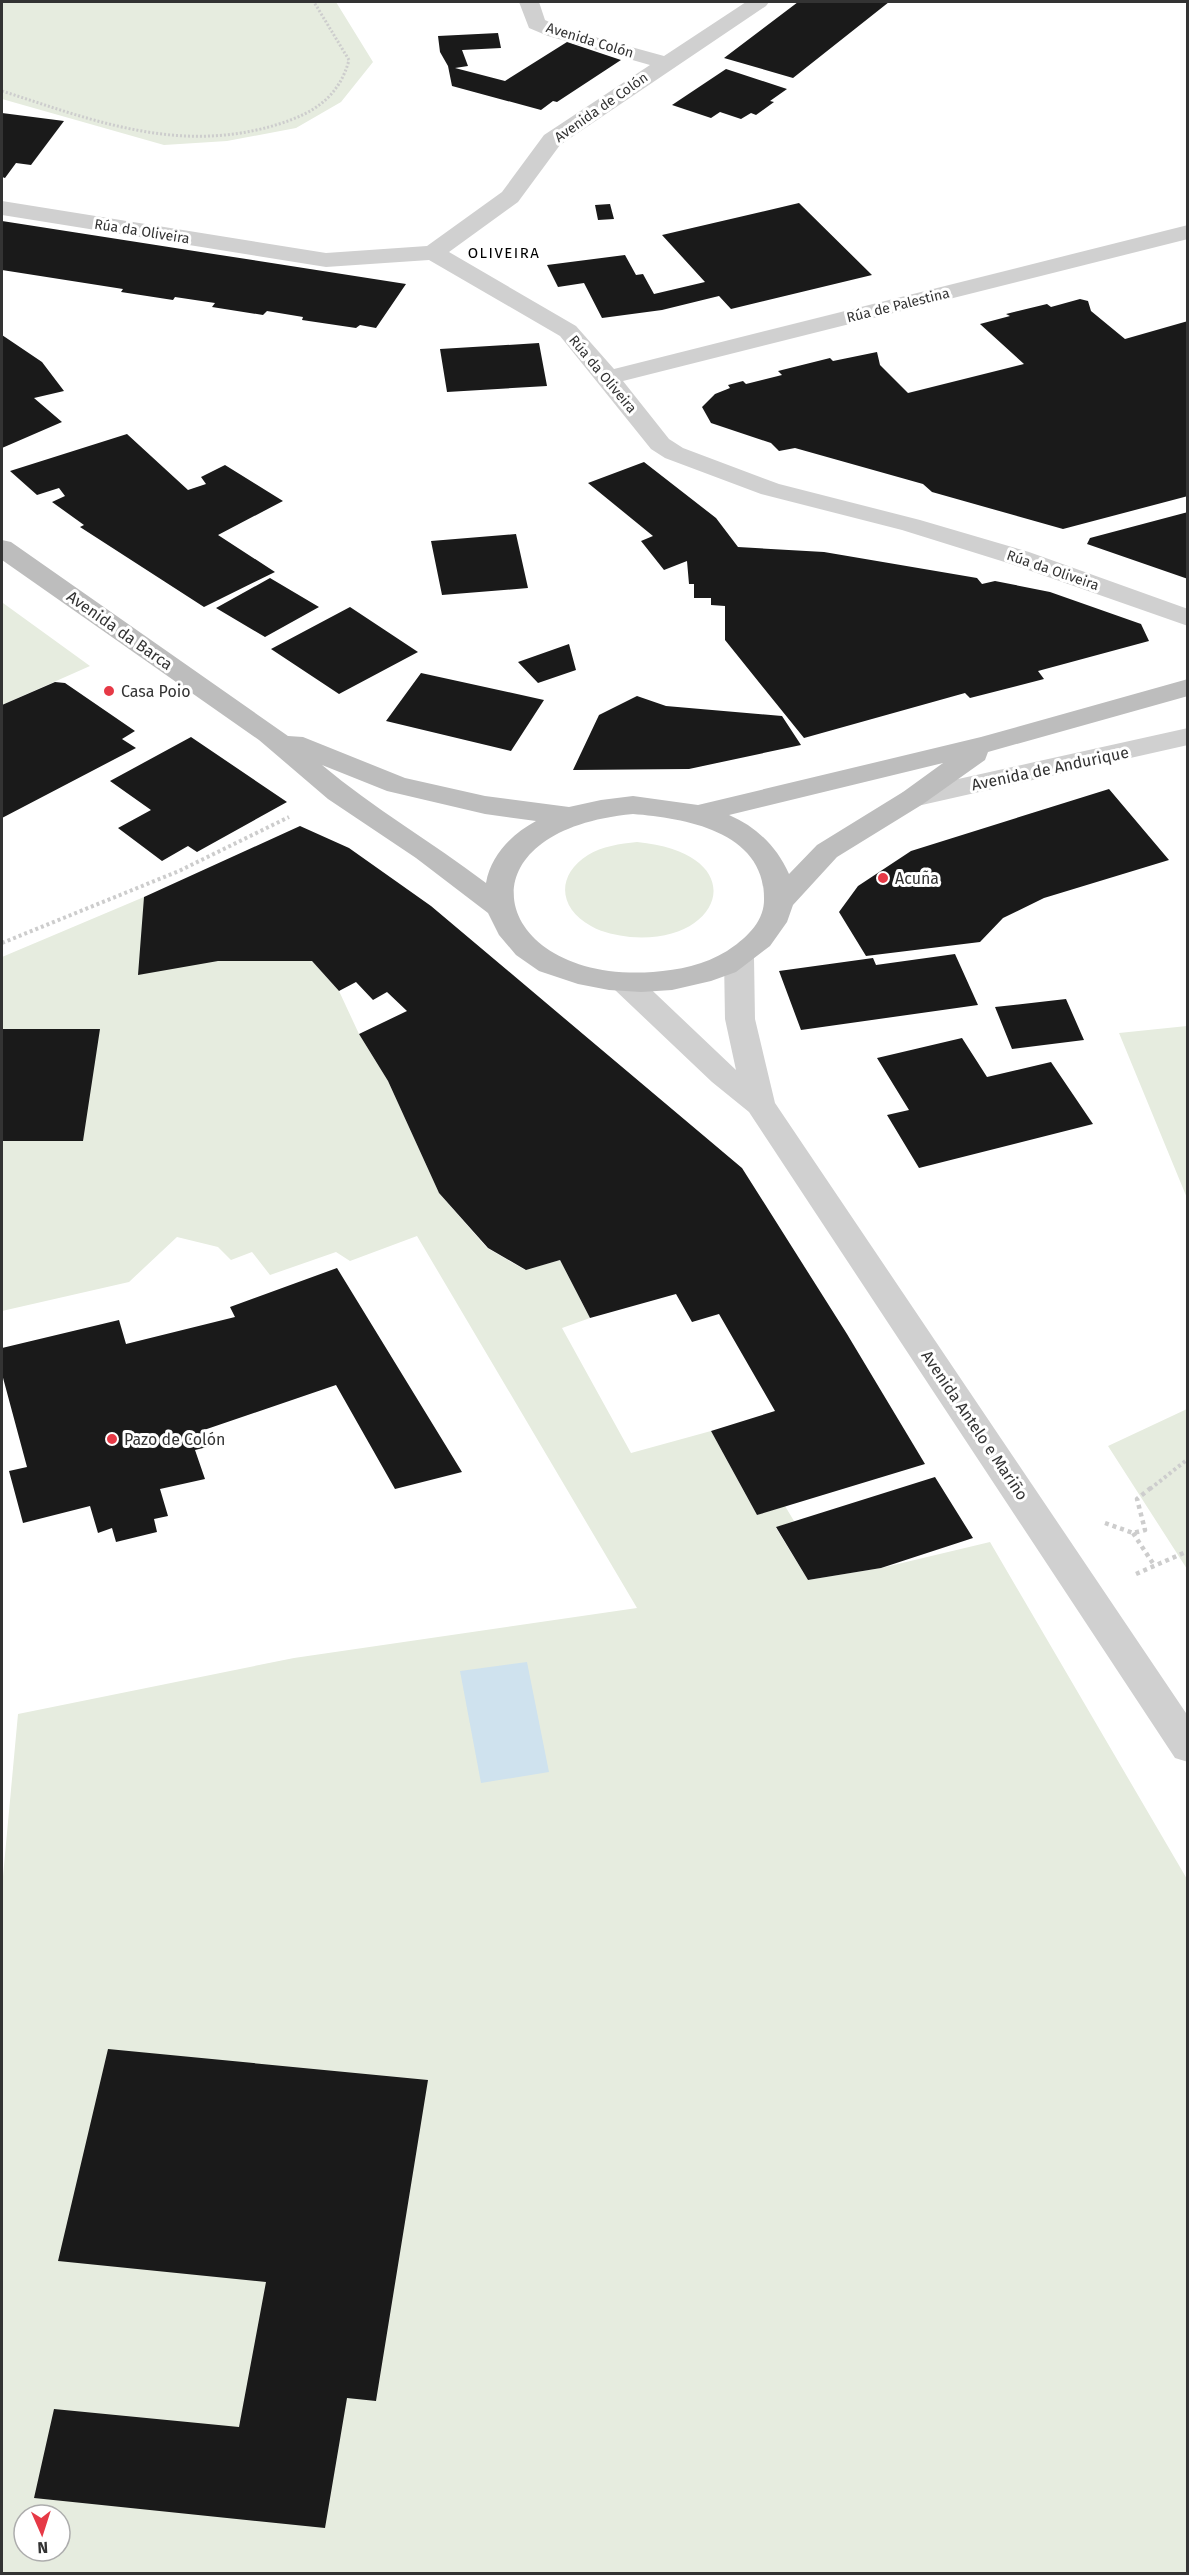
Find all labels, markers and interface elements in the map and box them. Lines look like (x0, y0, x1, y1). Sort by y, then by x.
street label: Avenida Colón (544, 19, 636, 62)
street label: Avenida de Colón (551, 69, 651, 146)
street label: Rúa da Oliveira (93, 216, 191, 247)
district label: OLIVEIRA (468, 244, 540, 262)
street label: Rúa de Palestina (845, 284, 951, 326)
street label: Rúa da Oliveira (565, 332, 640, 417)
street label: Rúa da Oliveira (1005, 547, 1101, 594)
street label: Avenida da Barca (63, 587, 176, 674)
place label: Casa Poio (121, 682, 191, 701)
marker: Casa Poio (102, 684, 116, 698)
street label: Avenida de Andurique (970, 743, 1130, 794)
place label: Acuña (895, 869, 939, 888)
marker: Acuña (876, 871, 890, 885)
street label: Avenida Antelo e Mariño (917, 1347, 1032, 1504)
place label: Pazo de Colón (124, 1430, 225, 1449)
marker: Pazo de Colón (105, 1432, 119, 1446)
north arrow (12, 2503, 72, 2563)
text: N (37, 2538, 49, 2557)

